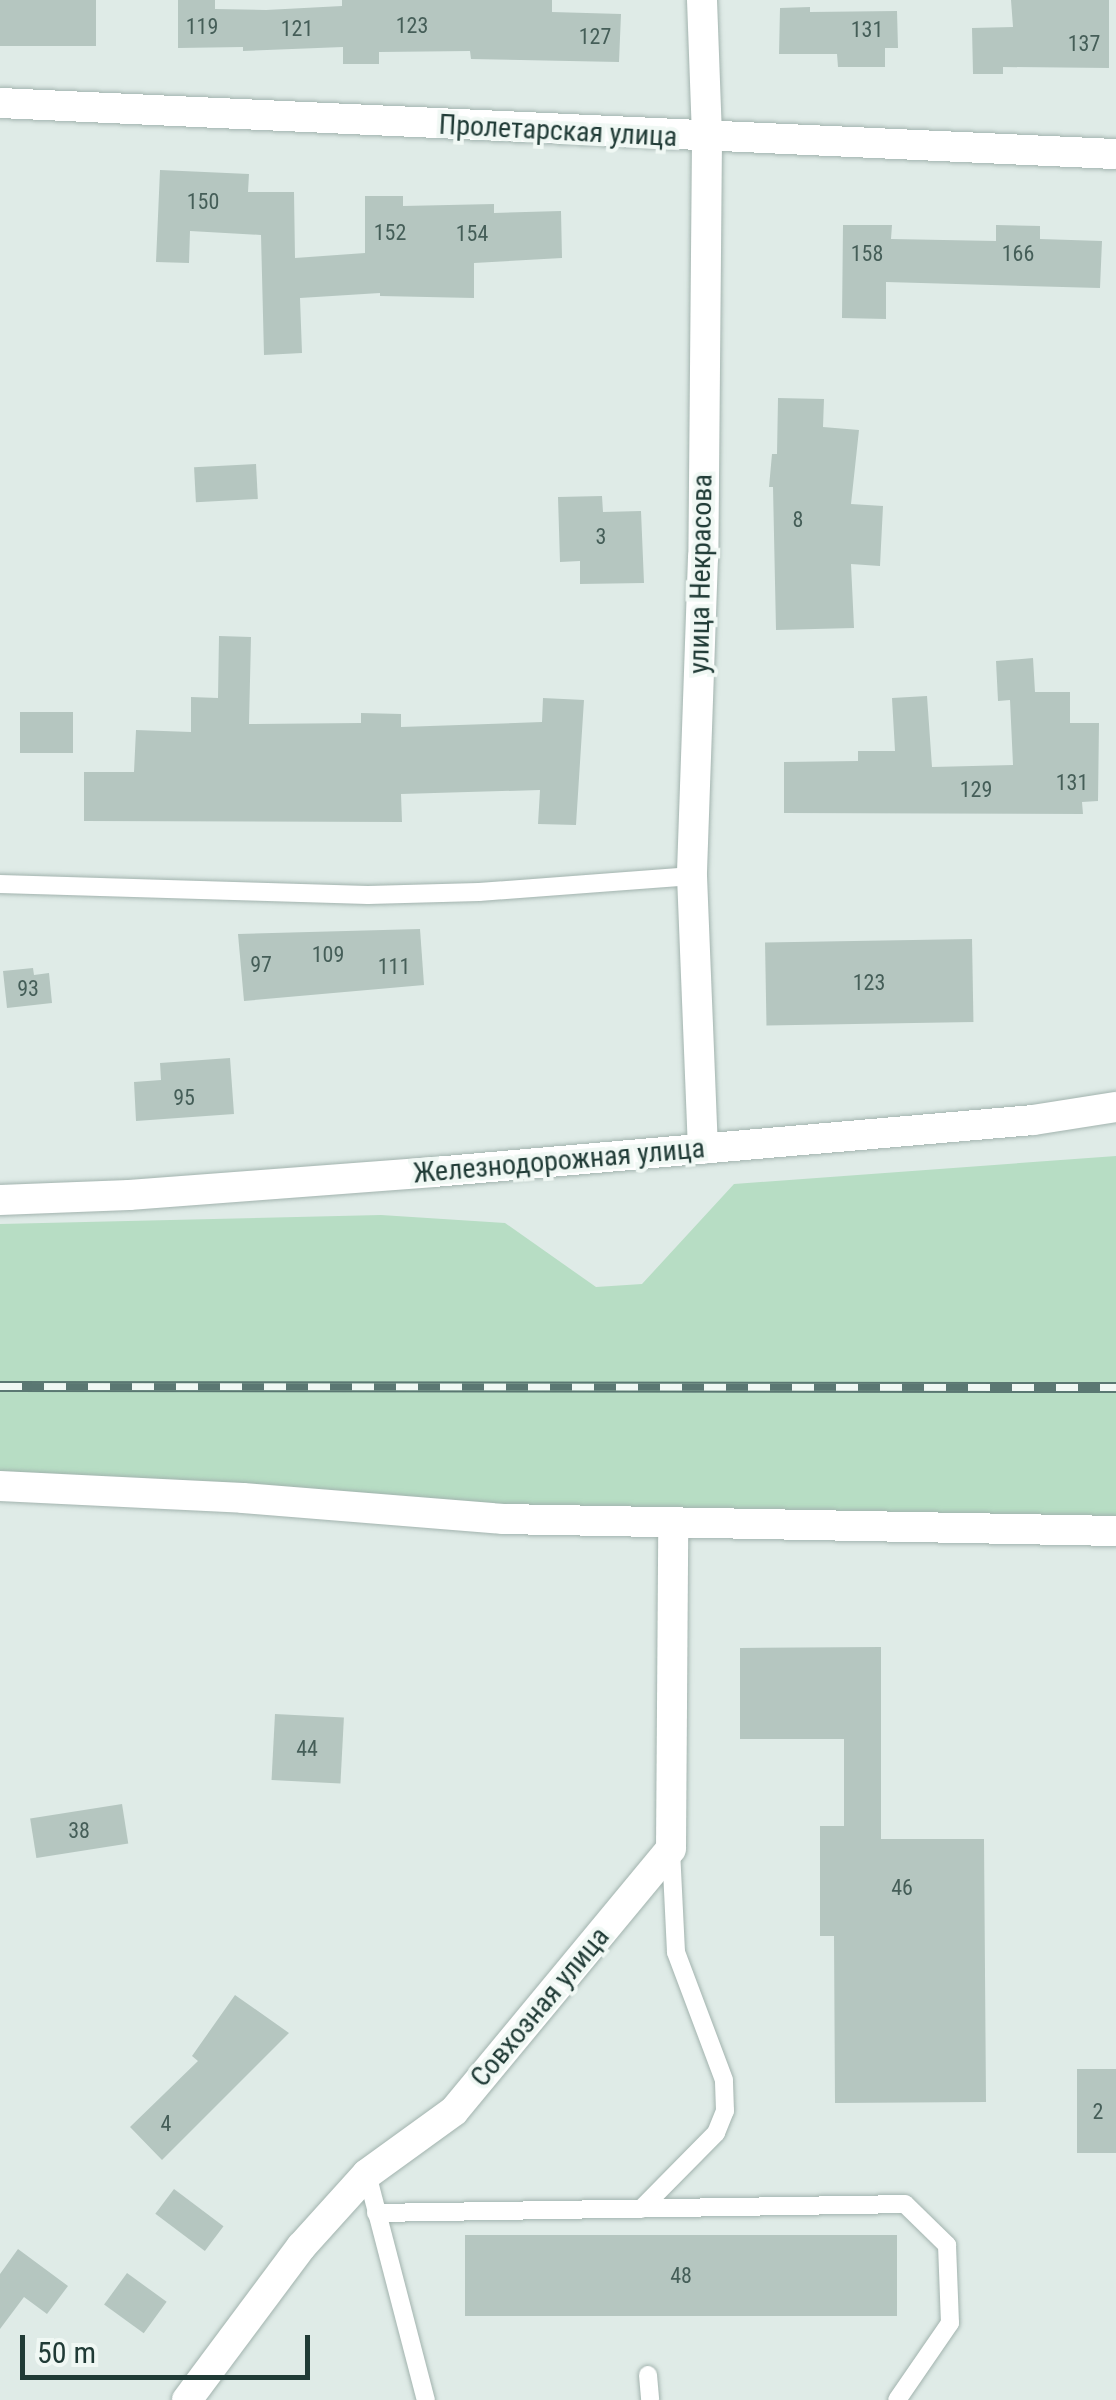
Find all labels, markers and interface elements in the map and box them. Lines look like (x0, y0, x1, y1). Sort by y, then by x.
house number: 123 (396, 13, 428, 39)
house number: 119 (186, 14, 218, 40)
house number: 121 (281, 16, 313, 42)
house number: 131 (851, 17, 883, 43)
house number: 127 (579, 24, 611, 50)
house number: 137 (1068, 31, 1100, 57)
street label: Пролетарская улица (438, 108, 678, 154)
house number: 150 (187, 189, 219, 215)
house number: 152 (374, 220, 406, 246)
house number: 154 (456, 221, 488, 247)
house number: 158 (851, 241, 883, 267)
house number: 166 (1002, 241, 1034, 267)
street label: улица Некрасова (682, 474, 720, 674)
house number: 8 (793, 507, 803, 533)
house number: 3 (596, 524, 606, 550)
house number: 131 (1056, 770, 1088, 796)
house number: 129 (960, 777, 992, 803)
house number: 109 (312, 942, 344, 968)
house number: 97 (250, 952, 272, 978)
house number: 111 (378, 954, 410, 980)
house number: 123 (853, 970, 885, 996)
house number: 93 (17, 976, 39, 1002)
house number: 95 (173, 1085, 195, 1111)
street label: Железнодорожная улица (412, 1132, 706, 1190)
house number: 44 (296, 1736, 318, 1762)
house number: 38 (68, 1818, 90, 1844)
house number: 46 (891, 1875, 913, 1901)
street label: Совхозная улица (464, 1920, 616, 2094)
house number: 2 (1093, 2099, 1103, 2125)
house number: 4 (161, 2111, 171, 2137)
house number: 48 (670, 2263, 692, 2289)
scale bar (25, 2315, 315, 2377)
text: 50 m (37, 2335, 96, 2370)

